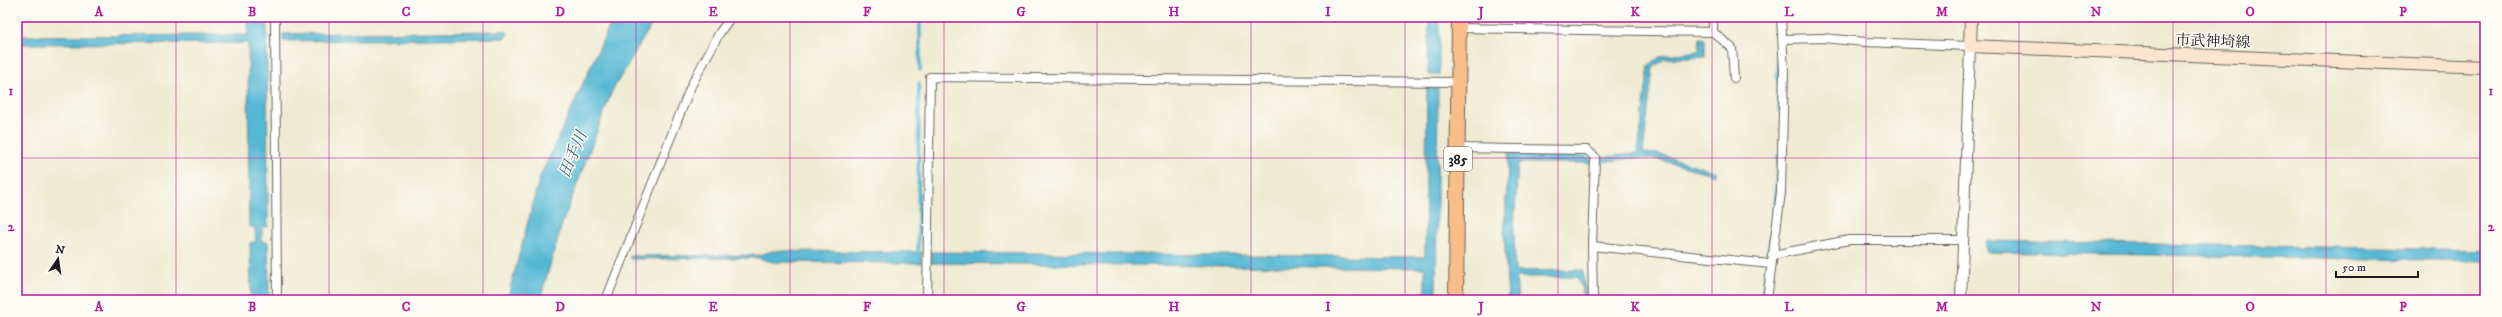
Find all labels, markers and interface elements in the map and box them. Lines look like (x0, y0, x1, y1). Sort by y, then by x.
text: A (94, 4, 104, 20)
text: B (248, 4, 256, 20)
text: C (402, 4, 411, 20)
text: D (555, 4, 565, 20)
text: E (708, 4, 718, 20)
text: F (863, 4, 872, 20)
text: G (1016, 4, 1026, 20)
text: H (1169, 4, 1180, 20)
text: I (1325, 4, 1331, 20)
text: J (1476, 4, 1484, 21)
text: K (1630, 4, 1640, 20)
text: L (1784, 4, 1794, 20)
text: M (1936, 4, 1948, 20)
text: N (2091, 4, 2102, 20)
text: O (2245, 4, 2255, 20)
text: P (2399, 4, 2407, 20)
street label: 市武神埼線 (2175, 31, 2251, 52)
text: 1 (9, 83, 14, 99)
text: 1 (2489, 83, 2494, 99)
water label: 田手川 (554, 127, 592, 180)
road number: 385 (1444, 147, 1472, 171)
text: 2 (8, 219, 15, 235)
text: 2 (2488, 219, 2495, 235)
north arrow (38, 239, 78, 279)
text: N (54, 242, 66, 258)
scale bar (2336, 253, 2418, 279)
text: 50 m (2342, 260, 2366, 275)
text: A (94, 299, 104, 315)
text: B (248, 299, 256, 315)
text: C (402, 299, 411, 315)
text: D (555, 299, 565, 315)
text: E (708, 299, 718, 315)
text: F (863, 299, 872, 315)
text: G (1016, 299, 1026, 315)
text: H (1169, 299, 1180, 315)
text: I (1325, 299, 1331, 315)
text: J (1476, 299, 1484, 316)
text: K (1630, 299, 1640, 315)
text: L (1784, 299, 1794, 315)
text: M (1936, 299, 1948, 315)
text: N (2091, 299, 2102, 315)
text: O (2245, 299, 2255, 315)
text: P (2399, 299, 2407, 315)

